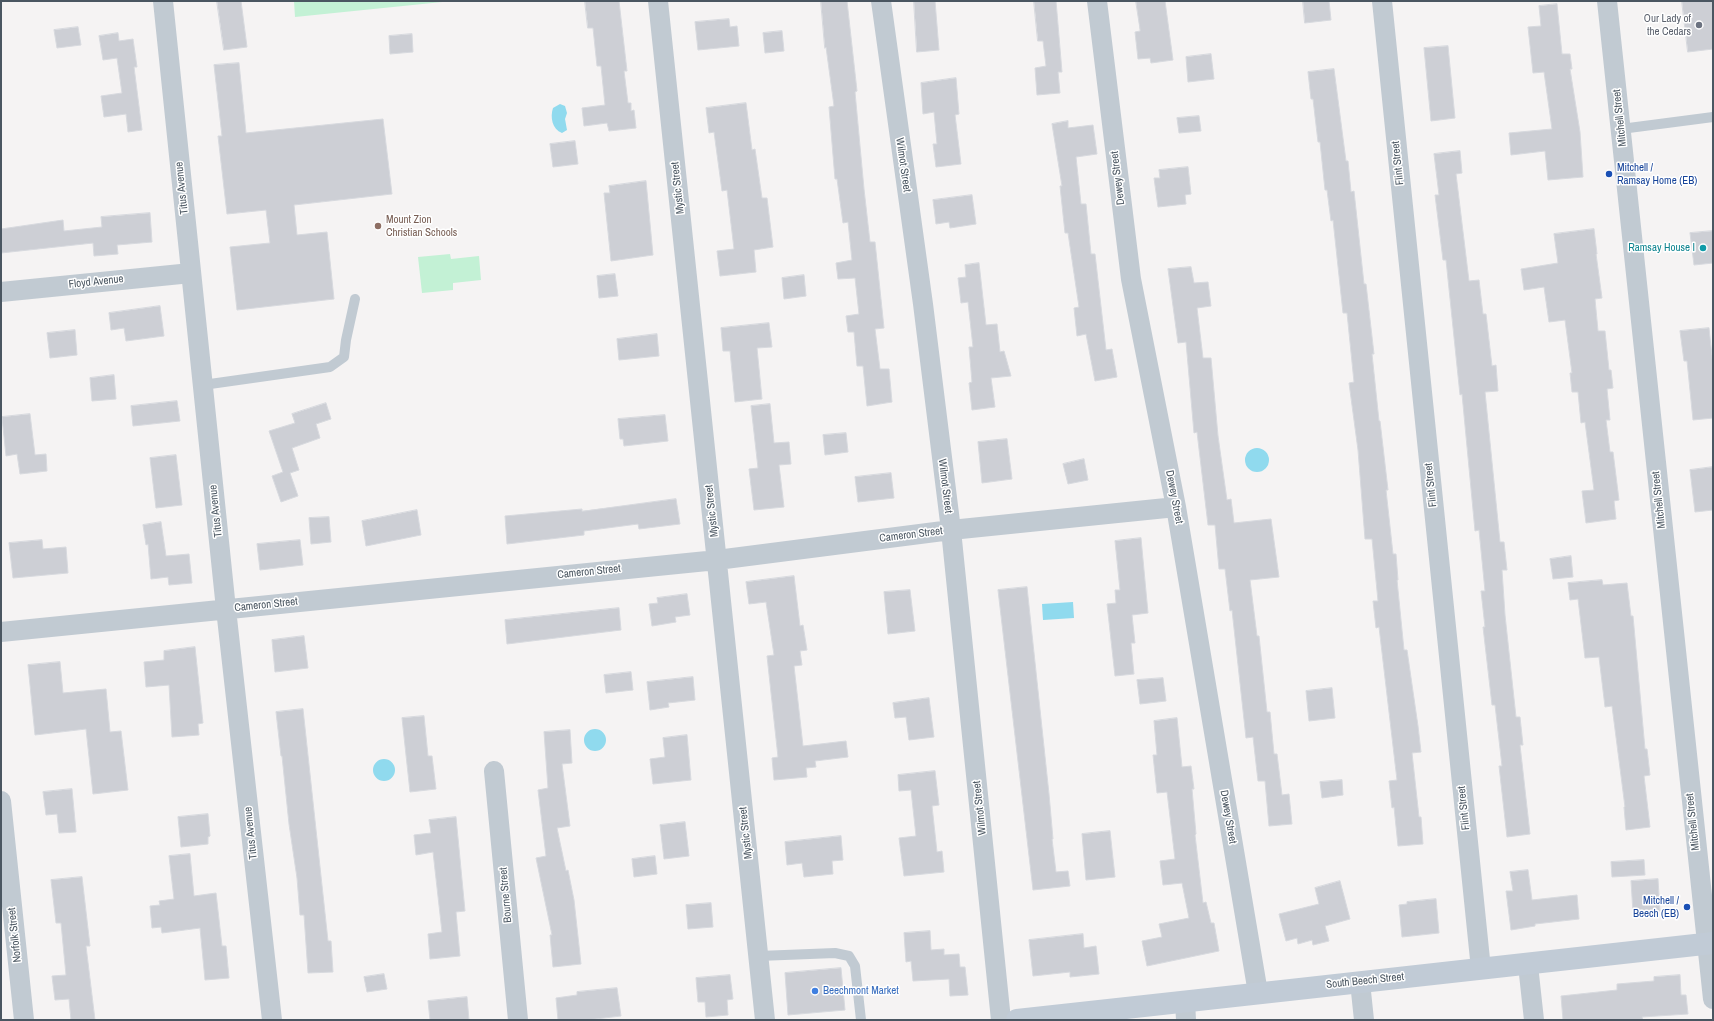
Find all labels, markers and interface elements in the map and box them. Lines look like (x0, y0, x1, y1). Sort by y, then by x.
place label: Our Lady of the Cedars (1644, 12, 1691, 38)
marker: Our Lady of the Cedars (1694, 20, 1704, 30)
street label: Mitchell Street (1610, 89, 1630, 147)
street label: Wilmot Street (893, 137, 913, 193)
street label: Flint Street (1389, 140, 1407, 186)
street label: Dewey Street (1108, 150, 1128, 206)
street label: Titus Avenue (173, 161, 191, 215)
street label: Mystic Street (669, 161, 687, 215)
place label: Mitchell / Ramsay Home (EB) (1617, 161, 1697, 187)
marker: Mitchell / Ramsay Home (EB) (1604, 169, 1614, 179)
place label: Mount Zion Christian Schools (386, 213, 457, 239)
marker: Mount Zion Christian Schools (373, 221, 383, 231)
place label: Ramsay House I (1628, 241, 1695, 255)
marker: Ramsay House I (1698, 243, 1708, 253)
street label: Floyd Avenue (68, 273, 124, 291)
street label: Wilmot Street (935, 458, 955, 514)
street label: Flint Street (1422, 462, 1440, 508)
street label: Dewey Street (1162, 469, 1186, 525)
street label: Mitchell Street (1649, 471, 1669, 529)
street label: Titus Avenue (207, 484, 225, 538)
street label: Mystic Street (703, 484, 721, 538)
street label: Cameron Street (879, 525, 943, 545)
street label: Cameron Street (557, 562, 621, 582)
street label: Cameron Street (234, 595, 298, 615)
street label: Wilmot Street (971, 780, 989, 836)
street label: Flint Street (1455, 785, 1473, 831)
street label: Dewey Street (1217, 789, 1239, 845)
street label: Mitchell Street (1683, 793, 1703, 851)
street label: Titus Avenue (242, 806, 260, 860)
street label: Mystic Street (737, 806, 755, 860)
street label: Bourne Street (497, 867, 515, 923)
place label: Mitchell / Beech (EB) (1633, 894, 1679, 920)
marker: Mitchell / Beech (EB) (1682, 902, 1692, 912)
street label: Norfolk Street (6, 907, 24, 963)
street label: South Beech Street (1325, 970, 1405, 992)
place label: Beechmont Market (823, 984, 899, 998)
marker: Beechmont Market (810, 986, 820, 996)

